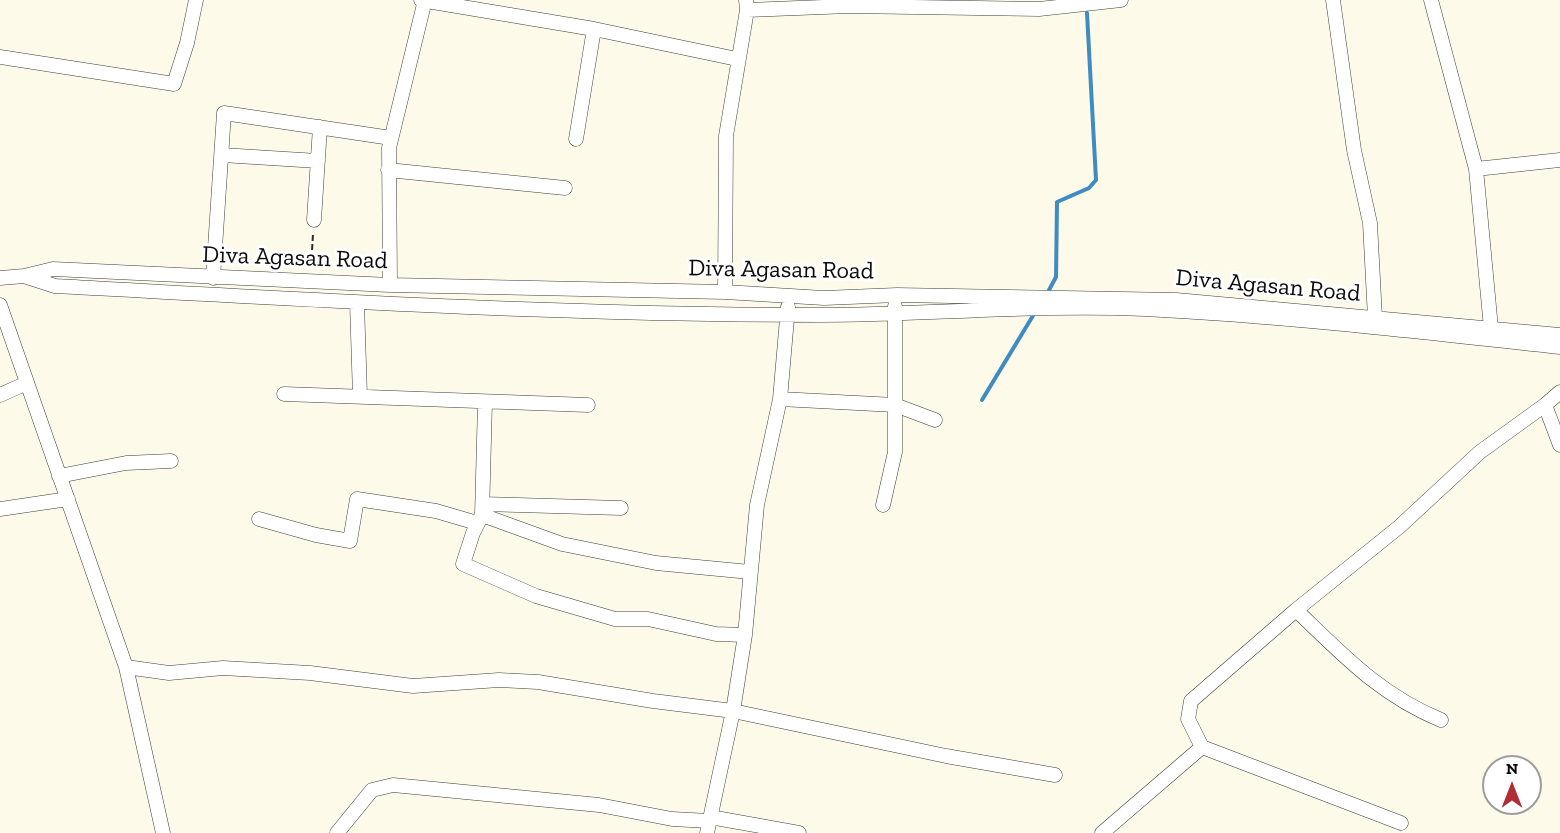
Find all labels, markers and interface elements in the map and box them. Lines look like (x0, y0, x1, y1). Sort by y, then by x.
street label: Diva Agasan Road (202, 240, 388, 276)
street label: Diva Agasan Road (688, 254, 874, 286)
street label: Diva Agasan Road (1174, 264, 1362, 308)
north arrow (1482, 755, 1542, 815)
text: N (1506, 759, 1518, 778)

